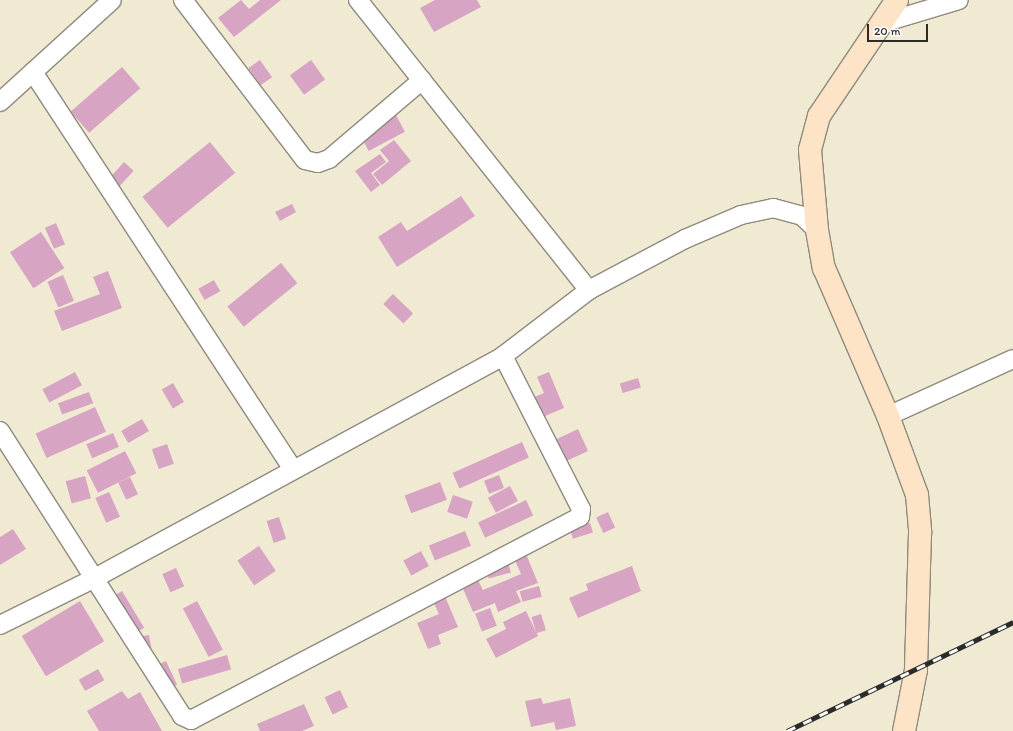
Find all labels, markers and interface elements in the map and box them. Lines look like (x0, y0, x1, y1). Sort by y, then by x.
scale bar (869, 16, 930, 42)
text: 20 m (874, 24, 901, 38)

